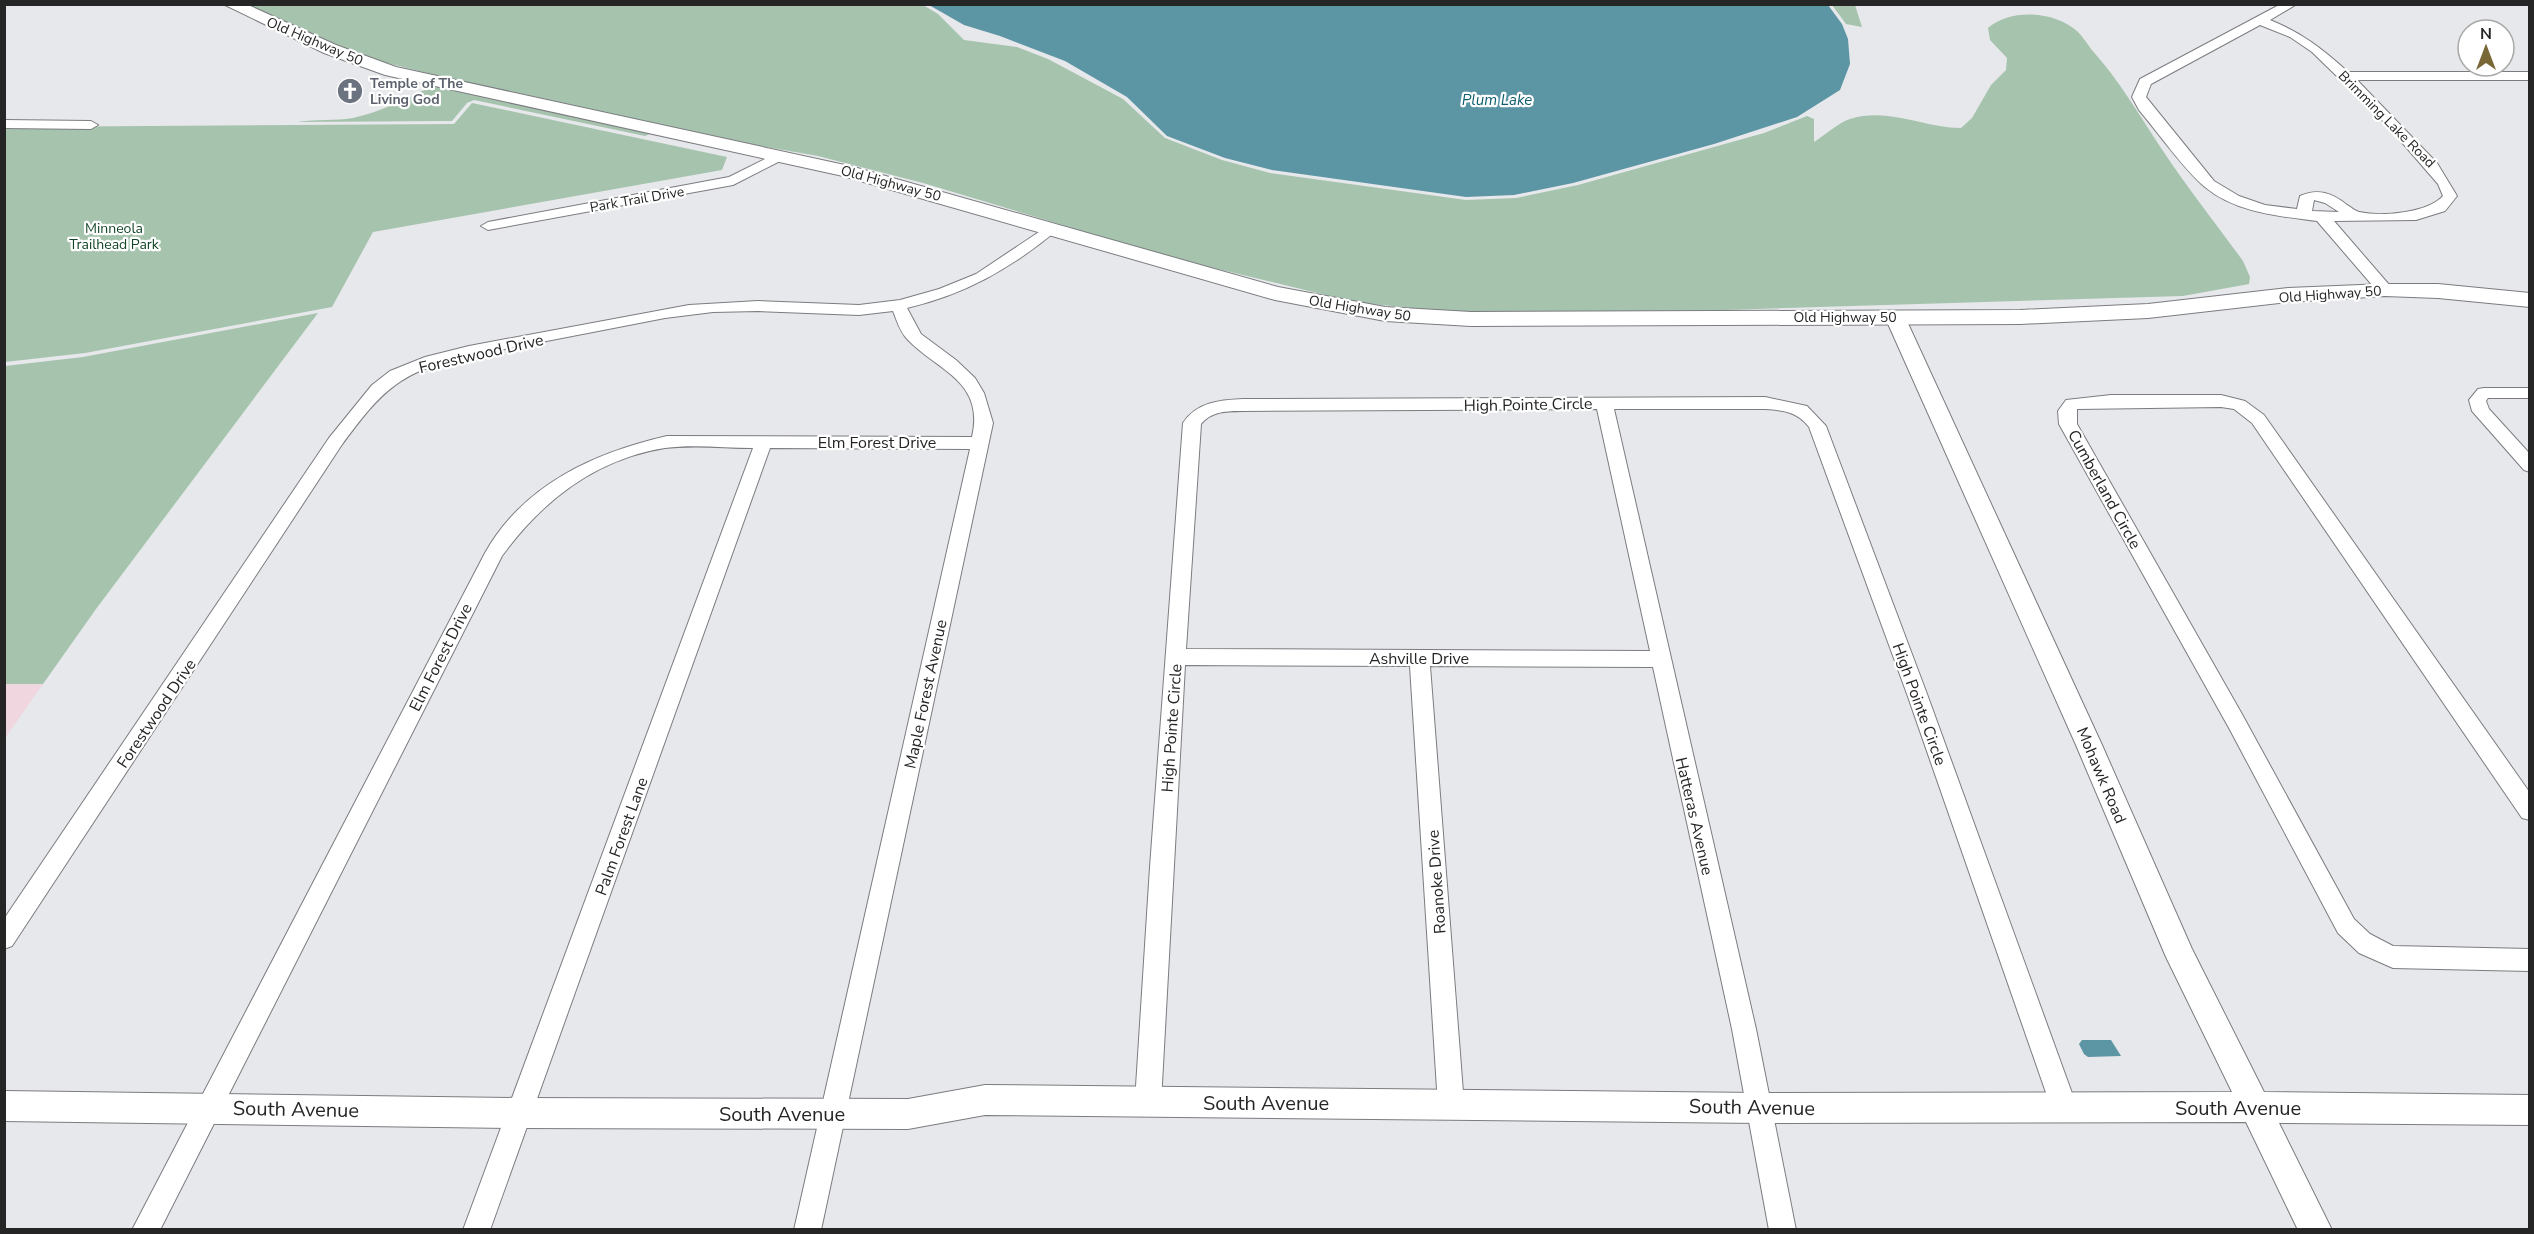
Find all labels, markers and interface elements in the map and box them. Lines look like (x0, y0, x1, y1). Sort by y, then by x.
street label: Old Highway 50 (264, 13, 366, 70)
north arrow (2456, 18, 2516, 78)
text: N (2480, 23, 2492, 45)
street label: Brimming Lake Road (2334, 67, 2439, 172)
place label: Temple of The Living God (370, 74, 463, 109)
church icon: Temple of The Living God (335, 76, 365, 106)
water label: Plum Lake (1462, 90, 1532, 110)
street label: Old Highway 50 (839, 161, 943, 206)
street label: Park Trail Drive (588, 182, 686, 217)
park label: Minneola Trailhead Park (69, 219, 160, 254)
street label: Old Highway 50 (2278, 281, 2382, 308)
street label: Old Highway 50 (1308, 291, 1412, 326)
street label: Old Highway 50 (1793, 308, 1897, 327)
street label: Forestwood Drive (417, 329, 546, 379)
street label: High Pointe Circle (1463, 393, 1593, 417)
street label: Cumberland Circle (2062, 426, 2146, 553)
street label: Elm Forest Drive (818, 432, 936, 454)
street label: Elm Forest Drive (404, 600, 478, 715)
street label: Maple Forest Avenue (899, 618, 953, 771)
street label: High Pointe Circle (1887, 640, 1951, 769)
street label: Ashville Drive (1369, 648, 1469, 670)
street label: Forestwood Drive (112, 655, 202, 772)
street label: High Pointe Circle (1157, 663, 1187, 793)
street label: Mohawk Road (2071, 724, 2131, 827)
street label: Hatteras Avenue (1670, 755, 1718, 877)
street label: Palm Forest Lane (590, 774, 654, 899)
street label: Roanoke Drive (1422, 829, 1452, 935)
street label: South Avenue (1203, 1090, 1329, 1117)
street label: South Avenue (1689, 1093, 1815, 1122)
street label: South Avenue (233, 1095, 359, 1124)
street label: South Avenue (2175, 1095, 2301, 1122)
street label: South Avenue (719, 1101, 845, 1128)

